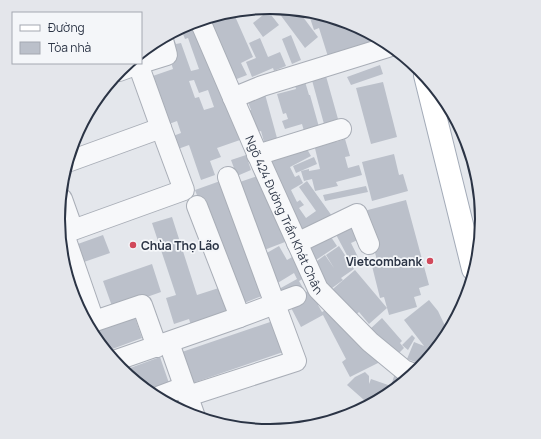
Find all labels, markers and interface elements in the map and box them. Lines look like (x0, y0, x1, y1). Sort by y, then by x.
legend (12, 12, 142, 64)
text: Đường (48, 19, 85, 36)
text: Tòa nhà (48, 39, 91, 56)
street label: Ngõ 424 Đường Trần Khát Chân (242, 133, 327, 298)
place label: Chùa Thọ Lão (141, 237, 220, 254)
marker: Chùa Thọ Lão (128, 240, 138, 250)
place label: Vietcombank (346, 253, 423, 270)
marker: Vietcombank (425, 256, 435, 266)

